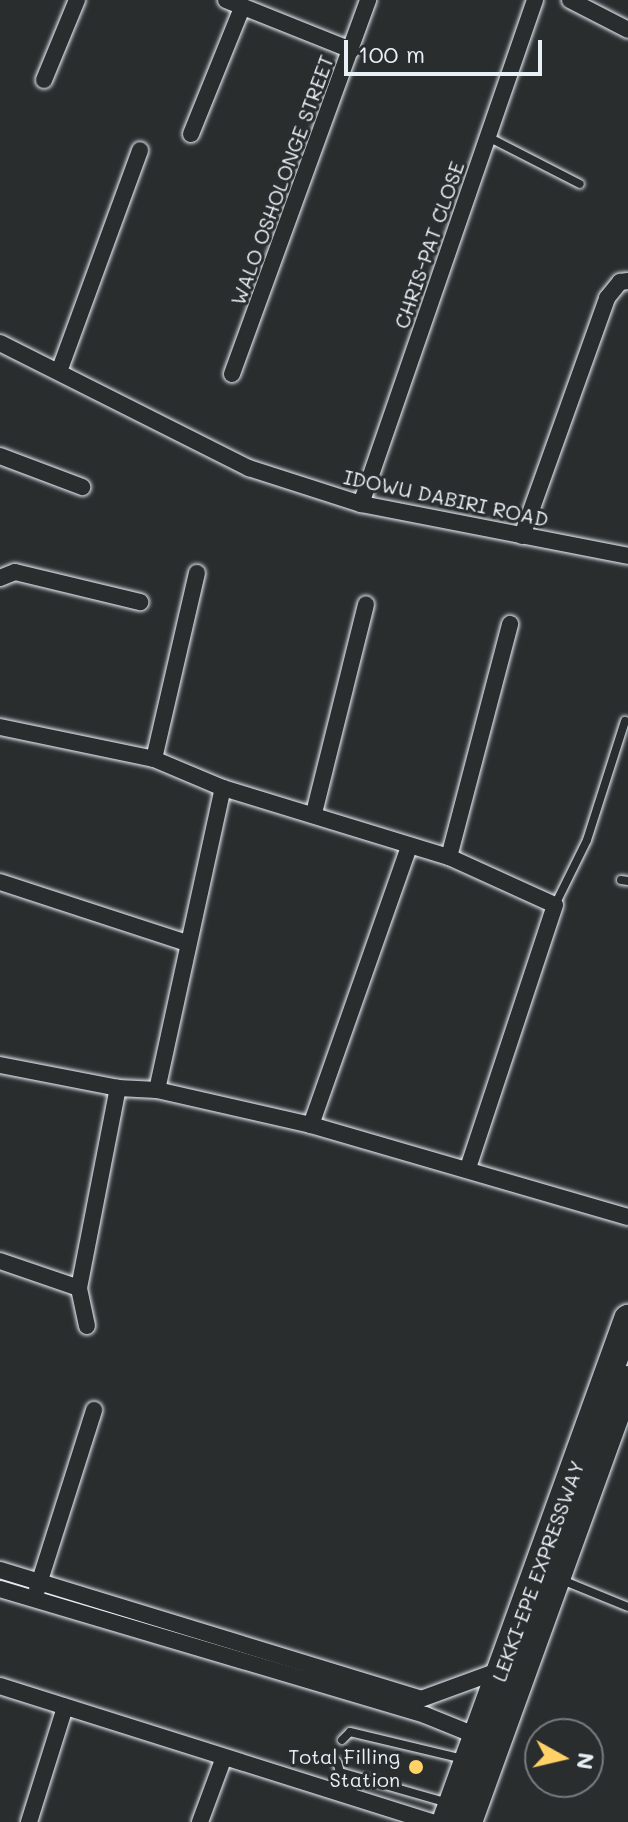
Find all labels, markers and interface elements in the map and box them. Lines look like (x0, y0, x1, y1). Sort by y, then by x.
scale bar (348, 24, 546, 74)
text: 100 m (358, 38, 425, 69)
street label: WALO OSHOLONGE STREET (226, 52, 338, 308)
street label: CHRIS-PAT CLOSE (389, 158, 469, 332)
street label: IDOWU DABIRI ROAD (341, 465, 551, 531)
street label: LEKKI-EPE EXPRESSWAY (487, 1457, 589, 1685)
north arrow (524, 1718, 604, 1798)
place label: Total Filling Station (288, 1744, 400, 1791)
text: N (571, 1751, 602, 1771)
marker: Total Filling Station (407, 1758, 425, 1776)

